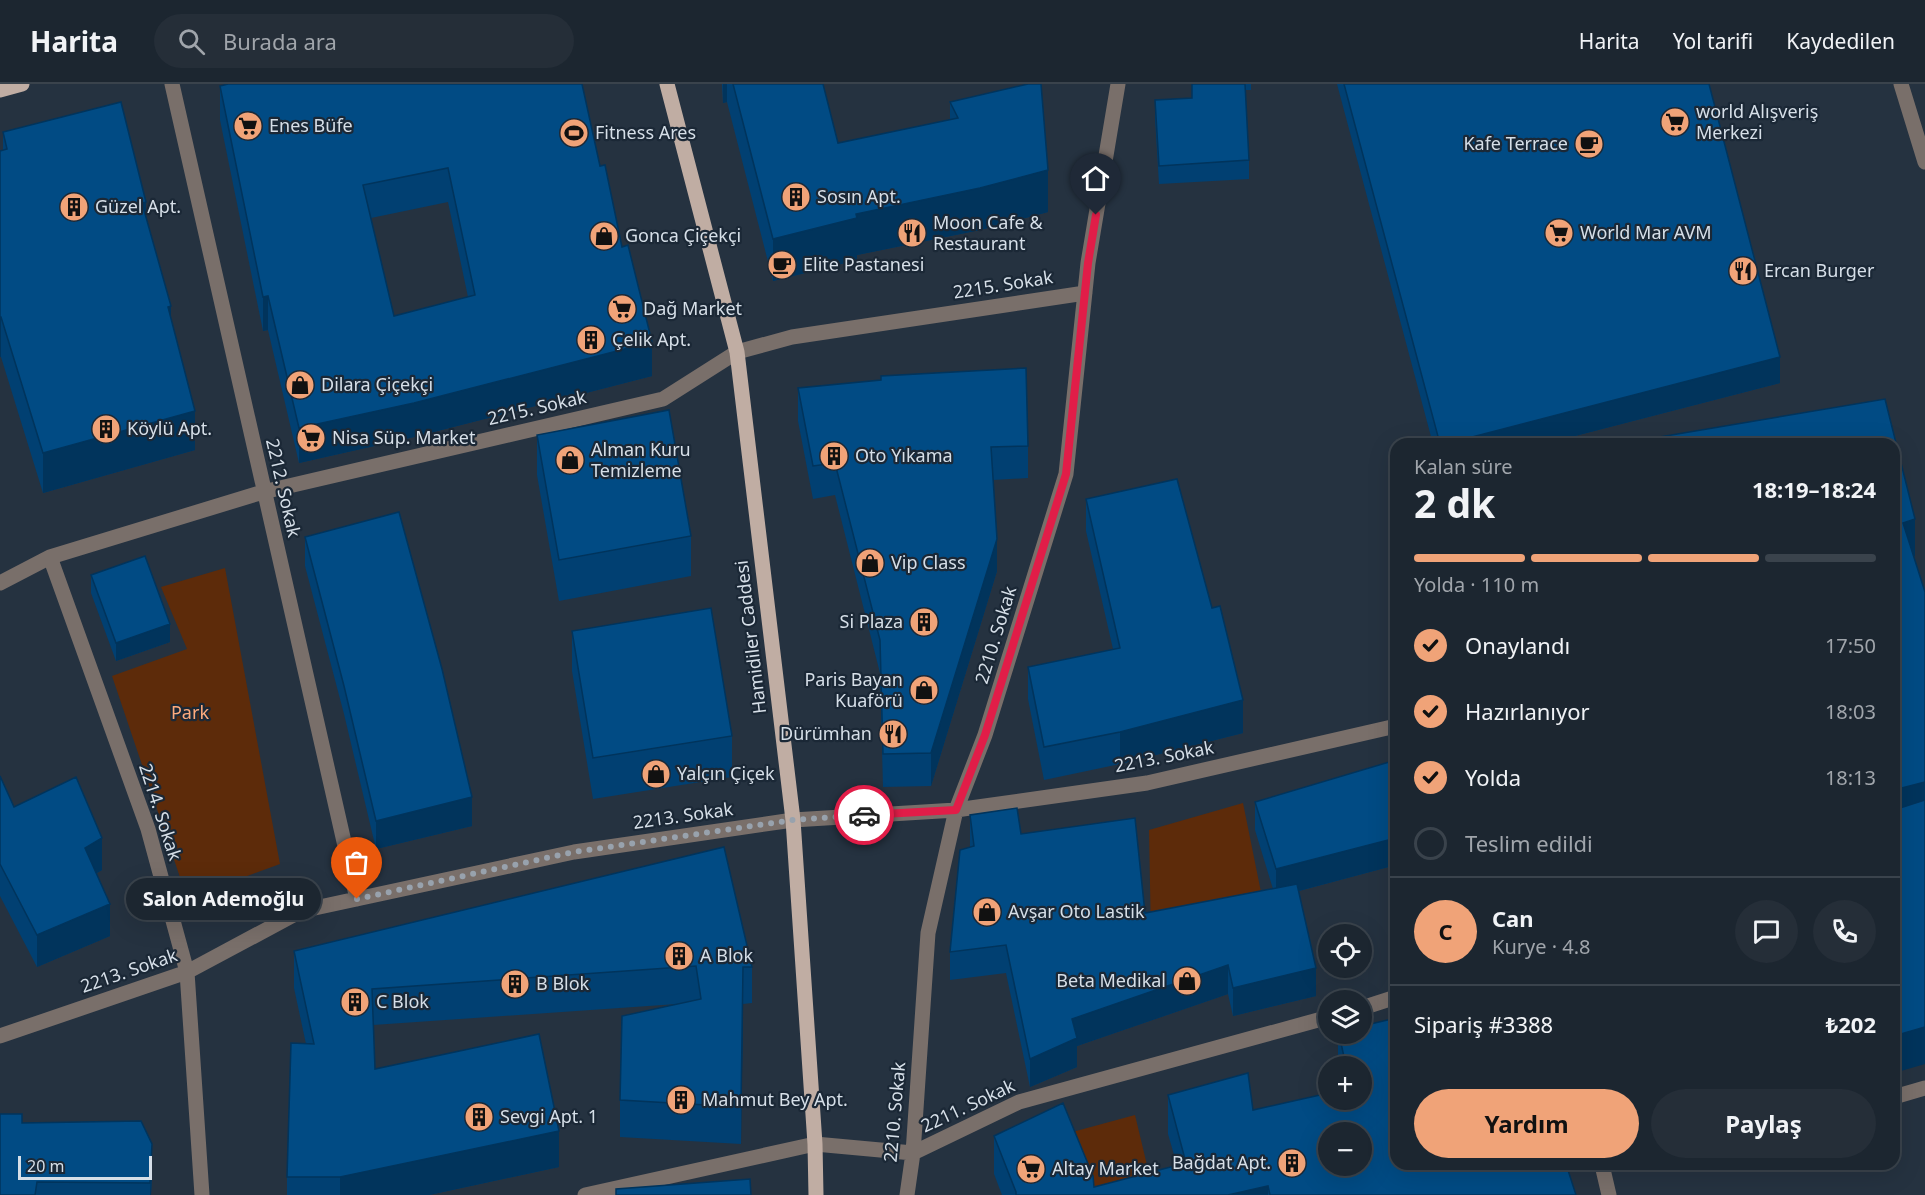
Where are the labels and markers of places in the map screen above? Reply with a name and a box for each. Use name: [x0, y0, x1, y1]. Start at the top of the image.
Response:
place label: world Alışveriş Merkezi: [1696, 99, 1818, 144]
supermarket icon: world Alışveriş Merkezi: [1659, 106, 1691, 138]
supermarket icon: Enes Büfe: [232, 110, 264, 142]
place label: Enes Büfe: [269, 113, 353, 137]
sports icon: Fitness Ares: [558, 117, 590, 149]
place label: Fitness Ares: [595, 120, 696, 144]
cafe icon: Kafe Terrace: [1573, 128, 1605, 160]
place label: Kafe Terrace: [1463, 131, 1568, 155]
pin: [1070, 153, 1121, 215]
building icon: Sosın Apt.: [780, 181, 812, 213]
place label: Sosın Apt.: [817, 184, 901, 208]
building icon: Güzel Apt.: [58, 191, 90, 223]
place label: Güzel Apt.: [95, 194, 181, 218]
place label: Moon Cafe & Restaurant: [933, 210, 1043, 255]
restaurant icon: Moon Cafe & Restaurant: [896, 217, 928, 249]
supermarket icon: World Mar AVM: [1543, 217, 1575, 249]
shop icon: Gonca Çiçekçi: [588, 220, 620, 252]
place label: World Mar AVM: [1580, 220, 1712, 244]
place label: Gonca Çiçekçi: [625, 223, 741, 247]
cafe icon: Elite Pastanesi: [766, 249, 798, 281]
place label: Elite Pastanesi: [803, 252, 924, 276]
restaurant icon: Ercan Burger: [1727, 255, 1759, 287]
place label: Ercan Burger: [1764, 258, 1875, 282]
supermarket icon: Dağ Market: [606, 293, 638, 325]
place label: Dağ Market: [643, 296, 743, 320]
building icon: Çelik Apt.: [575, 324, 607, 356]
place label: Çelik Apt.: [612, 327, 691, 351]
shop icon: Dilara Çiçekçi: [284, 369, 316, 401]
place label: Dilara Çiçekçi: [321, 372, 433, 396]
building icon: Köylü Apt.: [90, 413, 122, 445]
place label: Köylü Apt.: [127, 416, 212, 440]
supermarket icon: Nisa Süp. Market: [295, 422, 327, 454]
place label: Nisa Süp. Market: [332, 425, 476, 449]
place label: Alman Kuru Temizleme: [591, 437, 691, 482]
building icon: Oto Yıkama: [818, 440, 850, 472]
place label: Oto Yıkama: [855, 443, 953, 467]
shop icon: Alman Kuru Temizleme: [554, 444, 586, 476]
shop icon: Vip Class: [854, 547, 886, 579]
place label: Vip Class: [891, 550, 966, 574]
building icon: Si Plaza: [908, 606, 940, 638]
place label: Si Plaza: [840, 609, 903, 633]
place label: Paris Bayan Kuaförü: [804, 667, 903, 712]
shop icon: Paris Bayan Kuaförü: [908, 674, 940, 706]
restaurant icon: Dürümhan: [877, 718, 909, 750]
place label: Dürümhan: [780, 721, 872, 745]
shop icon: Yalçın Çiçek: [640, 758, 672, 790]
place label: Yalçın Çiçek: [677, 761, 775, 785]
pin: [331, 837, 382, 899]
callout: Salon Ademoğlu: [126, 878, 321, 920]
shop icon: Avşar Oto Lastik: [971, 896, 1003, 928]
place label: Avşar Oto Lastik: [1008, 899, 1145, 923]
building icon: A Blok: [663, 940, 695, 972]
place label: A Blok: [700, 943, 753, 967]
shop icon: Beta Medikal: [1171, 965, 1203, 997]
building icon: B Blok: [499, 968, 531, 1000]
place label: Beta Medikal: [1056, 968, 1166, 992]
place label: B Blok: [536, 971, 590, 995]
building icon: C Blok: [339, 986, 371, 1018]
place label: C Blok: [376, 989, 429, 1013]
building icon: Mahmut Bey Apt.: [665, 1084, 697, 1116]
place label: Mahmut Bey Apt.: [702, 1087, 848, 1111]
building icon: Sevgi Apt. 1: [463, 1101, 495, 1133]
place label: Sevgi Apt. 1: [500, 1104, 598, 1128]
building icon: Bağdat Apt.: [1276, 1147, 1308, 1179]
place label: Bağdat Apt.: [1172, 1150, 1271, 1174]
supermarket icon: Altay Market: [1015, 1153, 1047, 1185]
place label: Altay Market: [1052, 1156, 1159, 1180]

